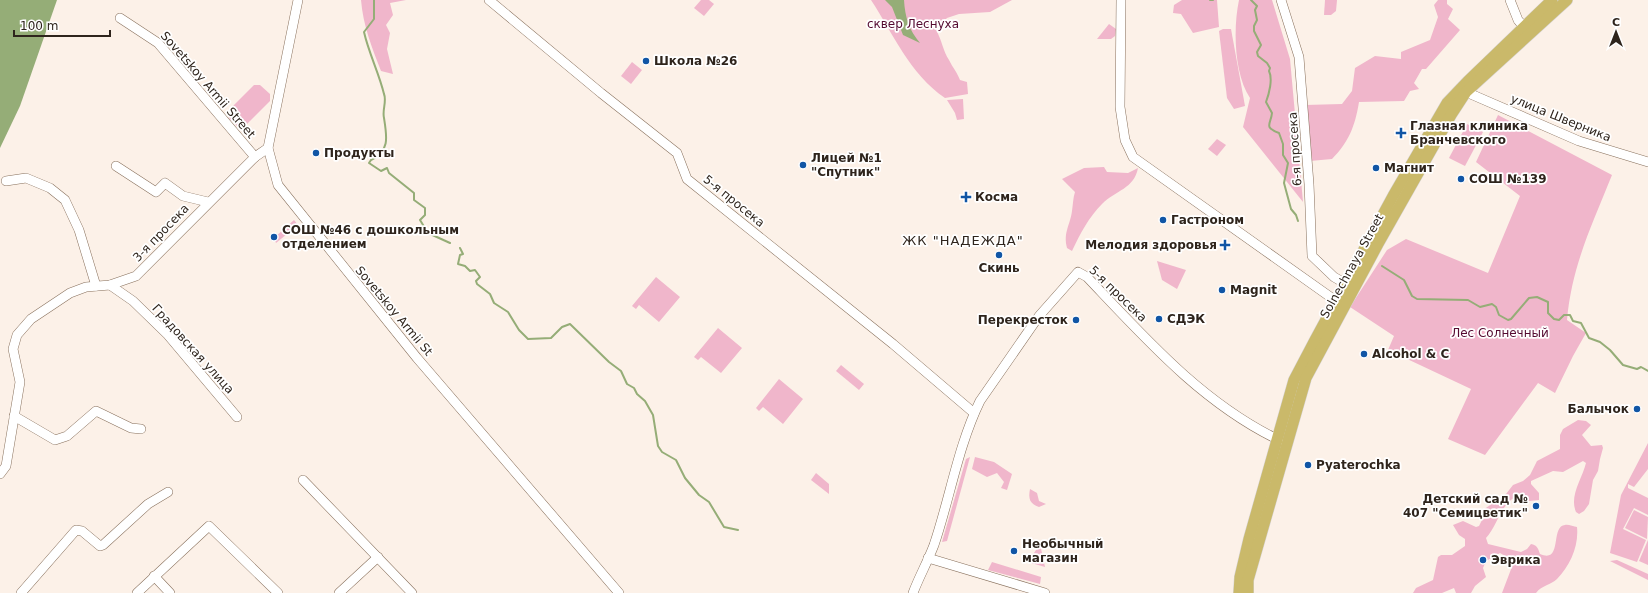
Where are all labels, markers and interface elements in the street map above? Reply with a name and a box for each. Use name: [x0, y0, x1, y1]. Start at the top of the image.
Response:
scale bar: [14, 12, 110, 38]
north arrow: [1596, 12, 1636, 52]
text: С: [1612, 16, 1620, 29]
park label: сквер Леснуха: [867, 17, 959, 31]
text: 100 m: [20, 19, 58, 33]
street label: Sovetskoy Armii Street: [158, 29, 258, 141]
place label: Школа №26: [654, 54, 737, 68]
marker: Школа №26: [641, 56, 651, 66]
street label: улица Шверника: [1509, 91, 1613, 145]
street label: 6-я просека: [1285, 111, 1305, 187]
place label: Глазная клиника Бранчевского: [1410, 119, 1528, 147]
marker: Глазная клиника Бранчевского: [1395, 127, 1407, 139]
place label: Продукты: [324, 146, 394, 160]
marker: Продукты: [311, 148, 321, 158]
place label: Лицей №1 "Спутник": [811, 151, 882, 179]
marker: Лицей №1 "Спутник": [798, 160, 808, 170]
place label: Магнит: [1384, 161, 1434, 175]
marker: Магнит: [1371, 163, 1381, 173]
street label: 5-я просека: [701, 172, 767, 230]
place label: СОШ №139: [1469, 172, 1547, 186]
marker: СОШ №139: [1456, 174, 1466, 184]
place label: Косма: [975, 190, 1018, 204]
marker: Косма: [960, 191, 972, 203]
street label: 3-я просека: [130, 201, 192, 265]
street label: Solnechnaya Street: [1317, 211, 1387, 321]
place label: Гастроном: [1171, 213, 1244, 227]
marker: Гастроном: [1158, 215, 1168, 225]
place label: СОШ №46 с дошкольным отделением: [282, 223, 459, 251]
marker: СОШ №46 с дошкольным отделением: [269, 232, 279, 242]
district label: ЖК "НАДЕЖДА": [902, 233, 1024, 248]
place label: Мелодия здоровья: [1085, 238, 1217, 252]
marker: Мелодия здоровья: [1220, 240, 1230, 250]
marker: Скинь: [994, 250, 1004, 260]
place label: Скинь: [978, 261, 1020, 275]
street label: Sovetskoy Armii St: [352, 263, 436, 359]
street label: 5-я просека: [1086, 263, 1150, 325]
place label: Magnit: [1230, 283, 1277, 297]
marker: Magnit: [1217, 285, 1227, 295]
street label: Градовская улица: [149, 301, 237, 397]
place label: СДЭК: [1167, 312, 1205, 326]
place label: Перекресток: [978, 313, 1068, 327]
marker: СДЭК: [1154, 314, 1164, 324]
marker: Перекресток: [1071, 315, 1081, 325]
park label: Лес Солнечный: [1451, 326, 1549, 340]
place label: Alcohol & C: [1372, 347, 1449, 361]
marker: Alcohol & C: [1359, 349, 1369, 359]
place label: Балычок: [1567, 402, 1629, 416]
marker: Балычок: [1632, 404, 1642, 414]
place label: Pyaterochka: [1316, 458, 1401, 472]
marker: Pyaterochka: [1303, 460, 1313, 470]
place label: Детский сад № 407 "Семицветик": [1403, 492, 1528, 520]
marker: Детский сад № 407 "Семицветик": [1531, 501, 1541, 511]
place label: Необычный магазин: [1022, 537, 1103, 565]
marker: Необычный магазин: [1009, 546, 1019, 556]
place label: Эврика: [1491, 553, 1541, 567]
marker: Эврика: [1478, 555, 1488, 565]

